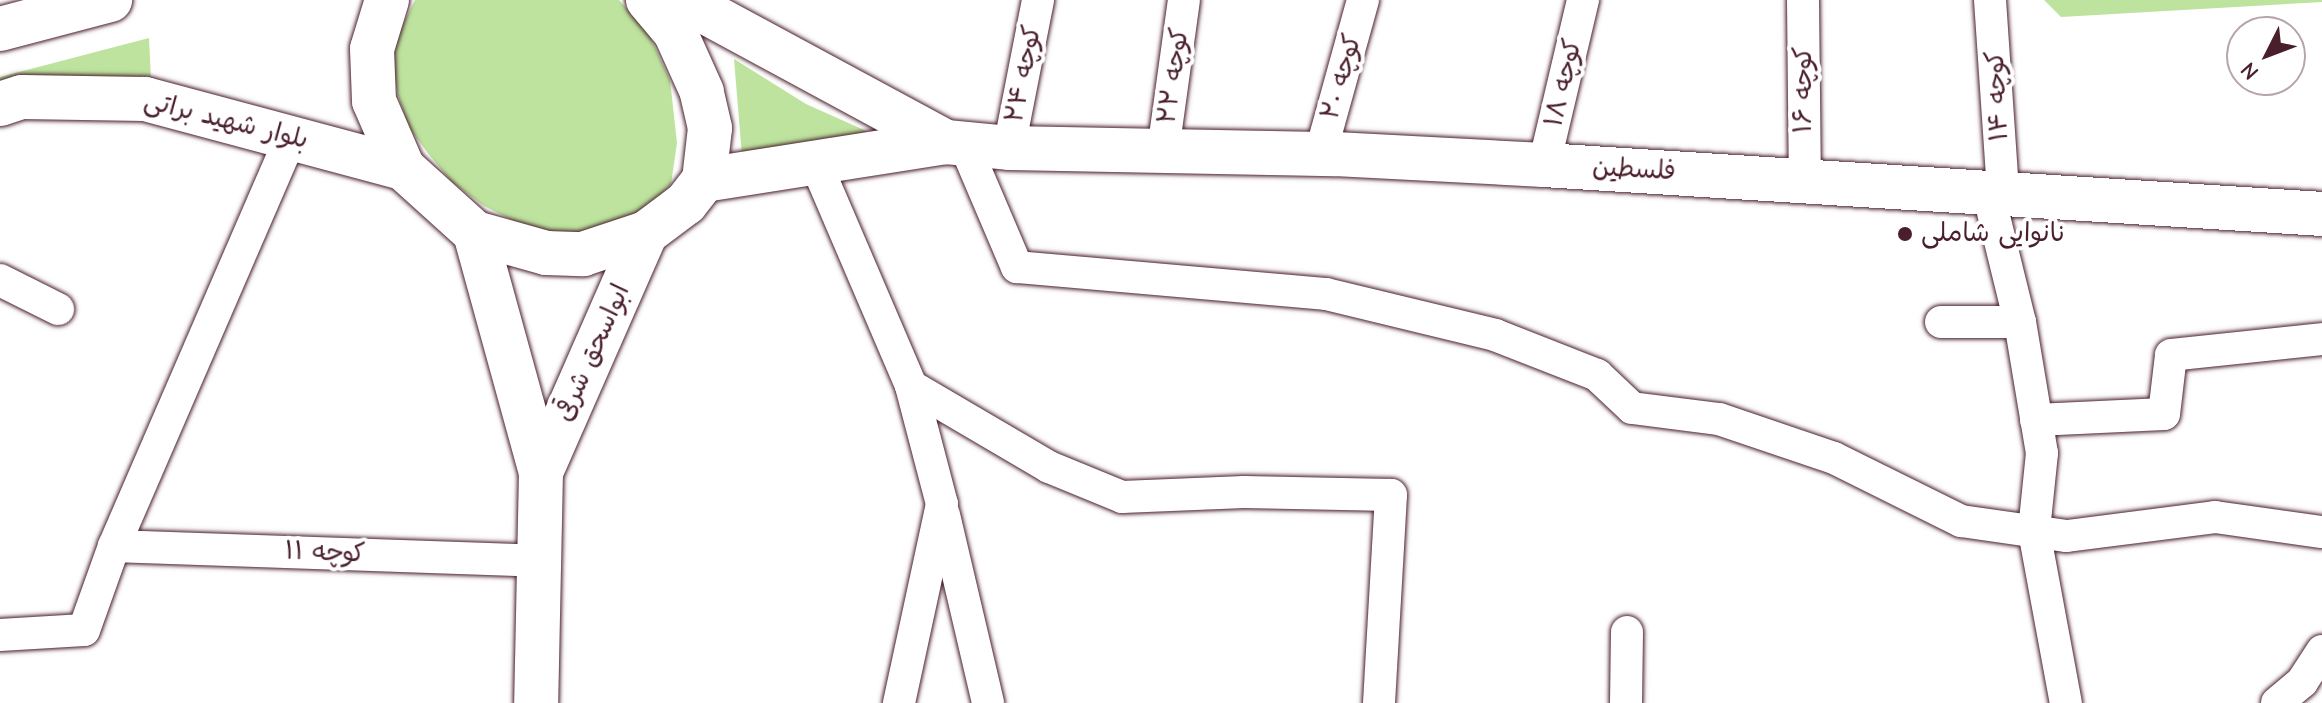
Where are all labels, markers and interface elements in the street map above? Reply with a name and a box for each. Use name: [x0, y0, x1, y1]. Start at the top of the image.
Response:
north arrow: [2226, 16, 2306, 96]
street label: کوچه ۲۴: [999, 23, 1049, 125]
street label: کوچه ۲۲: [1152, 26, 1196, 126]
street label: کوچه ۲۰: [1315, 31, 1369, 123]
street label: کوچه ۱۸: [1539, 36, 1589, 130]
street label: کوچه ۱۶: [1788, 47, 1820, 133]
street label: کوچه ۱۴: [1980, 50, 2016, 142]
text: N: [2235, 57, 2264, 85]
street label: بلوار شهید براتی: [141, 86, 311, 156]
street label: فلسطین: [1591, 152, 1677, 188]
place label: نانوایی شاملی: [1921, 218, 2066, 250]
marker: نانوایی شاملی: [1896, 225, 1914, 243]
street label: ابواسحق شرقی: [549, 279, 637, 427]
street label: کوچه ۱۱: [284, 536, 366, 570]

